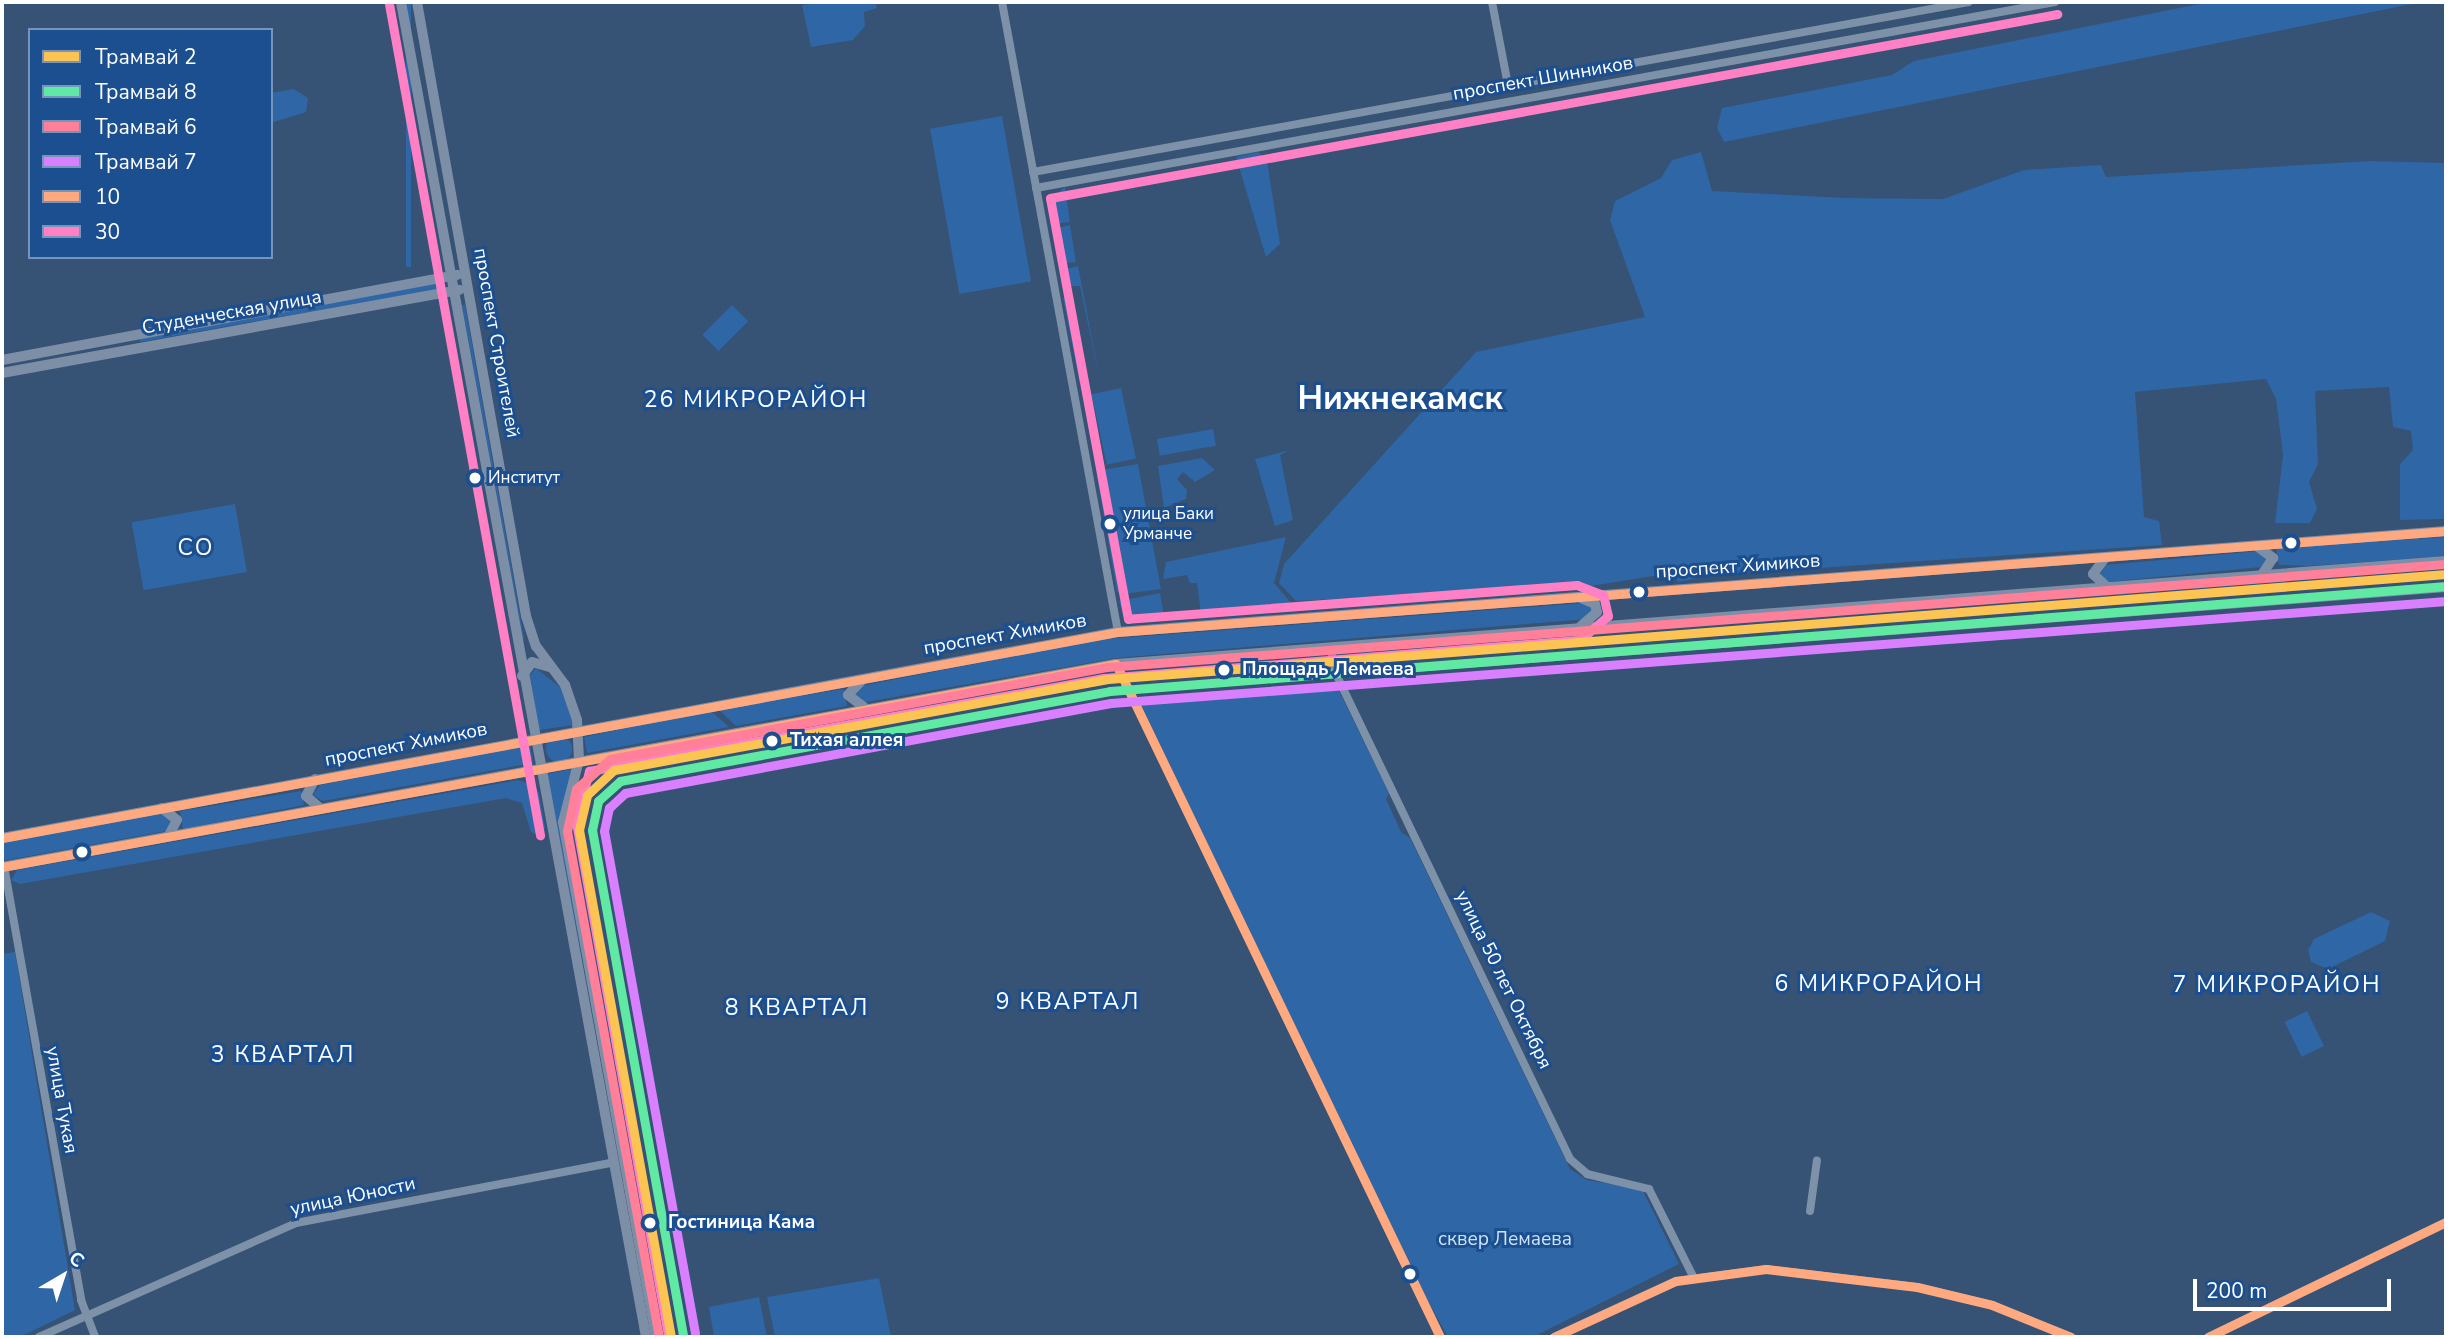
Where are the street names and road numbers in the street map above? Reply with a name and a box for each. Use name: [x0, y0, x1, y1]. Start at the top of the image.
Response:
street label: проспект Шинников: [1451, 52, 1635, 106]
street label: проспект Строителей: [468, 246, 524, 440]
street label: Студенческая улица: [141, 286, 323, 340]
street label: проспект Химиков: [1655, 550, 1821, 584]
street label: проспект Химиков: [922, 609, 1088, 661]
street label: проспект Химиков: [323, 718, 489, 772]
street label: улица 50 лет Октября: [1450, 887, 1556, 1073]
street label: улица Тукая: [40, 1045, 82, 1155]
street label: улица Юности: [288, 1173, 418, 1221]

